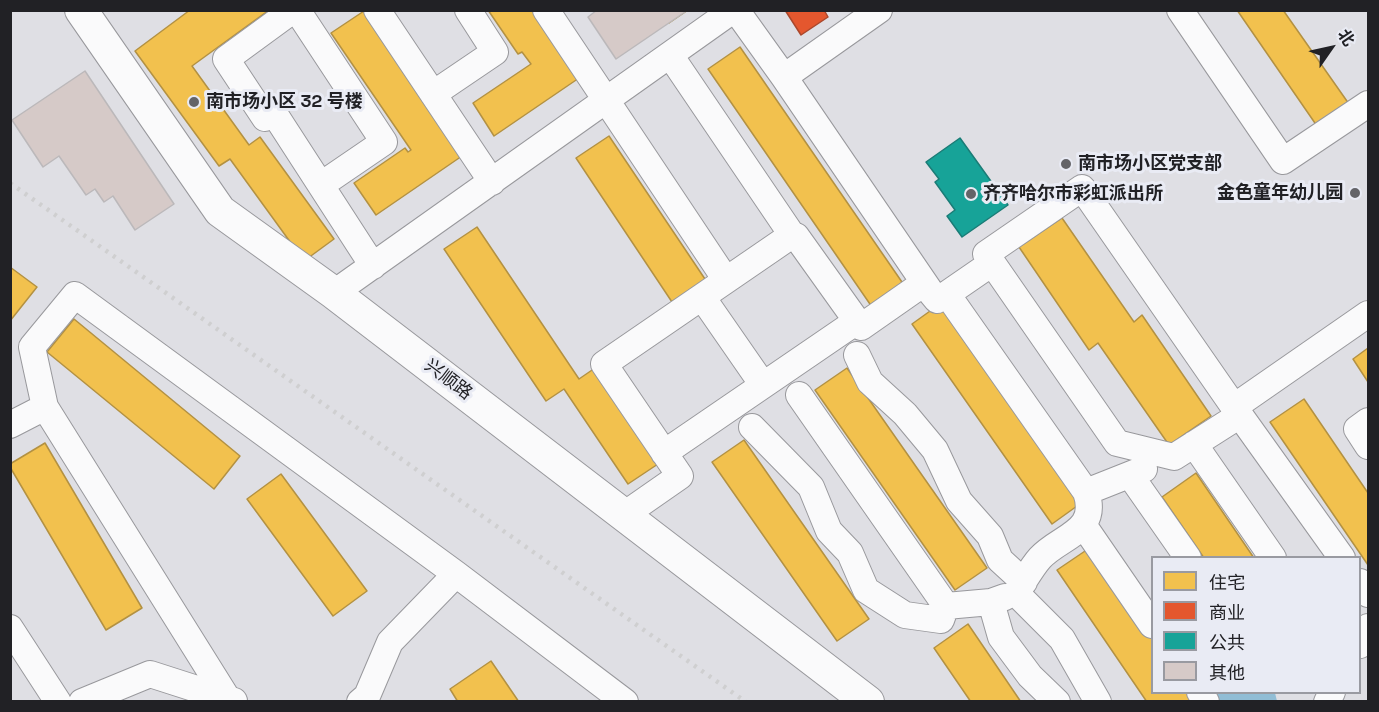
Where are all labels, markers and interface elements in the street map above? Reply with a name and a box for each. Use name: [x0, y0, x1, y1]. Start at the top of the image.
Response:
north arrow: [1301, 18, 1361, 78]
text: 北: [1333, 25, 1360, 50]
place label: 南市场小区 32 号楼: [206, 91, 363, 113]
marker: 南市场小区 32 号楼: [187, 95, 201, 109]
place label: 南市场小区党支部: [1078, 153, 1222, 175]
marker: 南市场小区党支部: [1059, 157, 1073, 171]
place label: 金色童年幼儿园: [1217, 182, 1343, 204]
place label: 齐齐哈尔市彩虹派出所: [983, 183, 1163, 205]
marker: 金色童年幼儿园: [1348, 186, 1362, 200]
marker: 齐齐哈尔市彩虹派出所: [964, 187, 978, 201]
street label: 兴顺路: [420, 355, 476, 405]
legend: [1151, 556, 1361, 694]
text: 住宅: [1209, 571, 1245, 594]
text: 商业: [1209, 601, 1245, 624]
text: 公共: [1209, 631, 1245, 654]
text: 其他: [1209, 661, 1245, 684]

